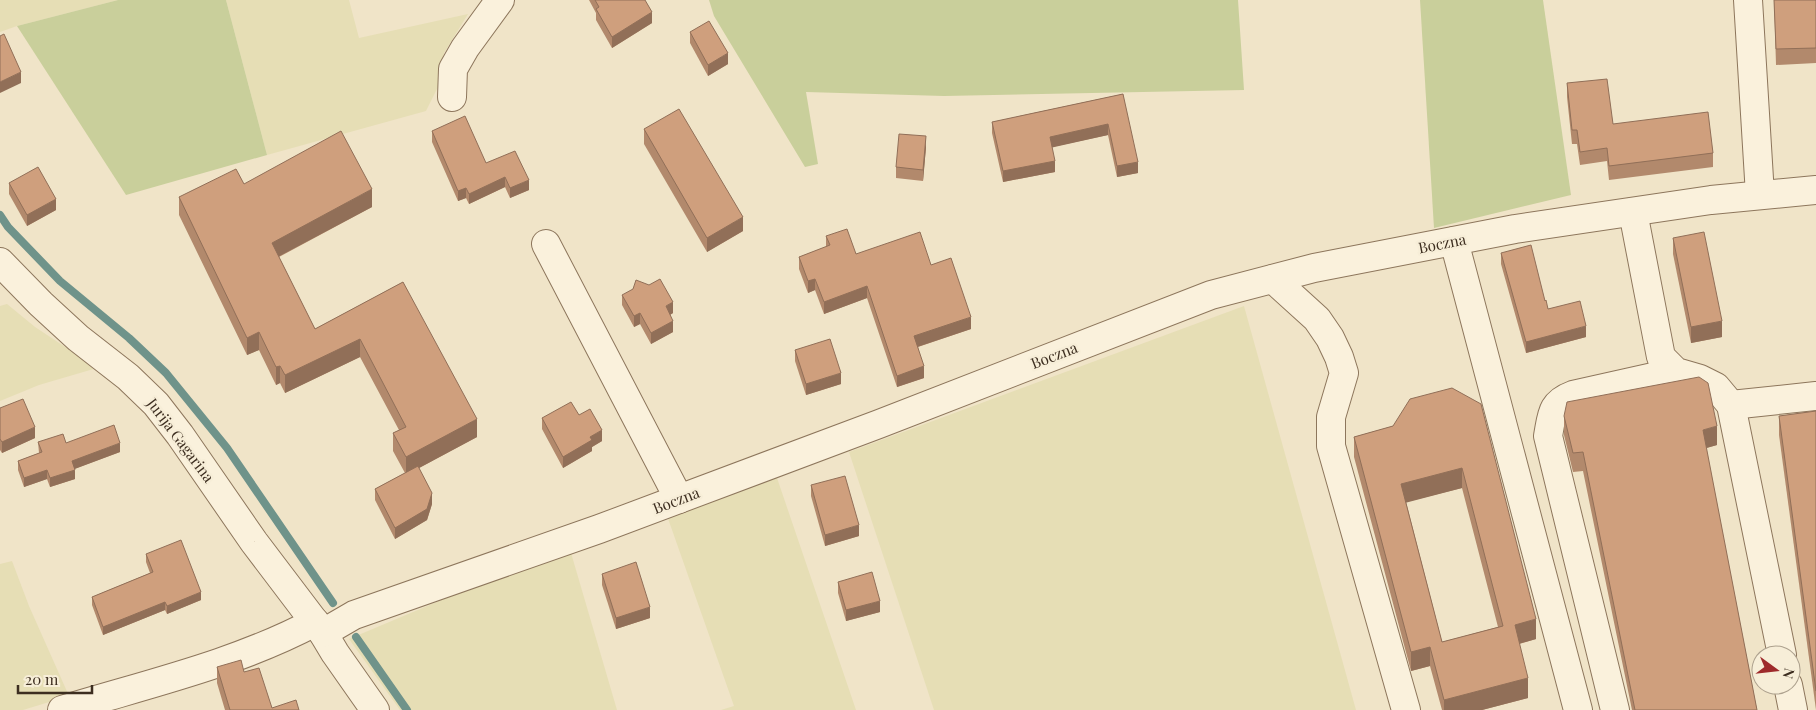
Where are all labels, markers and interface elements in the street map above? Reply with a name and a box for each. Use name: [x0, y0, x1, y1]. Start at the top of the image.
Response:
street label: Boczna: [1416, 228, 1468, 257]
street label: Boczna: [1028, 337, 1081, 373]
street label: Jurija Gagarina: [142, 393, 219, 486]
street label: Boczna: [650, 482, 703, 518]
north arrow: [1751, 645, 1801, 695]
scale bar: [18, 662, 91, 694]
text: N: [1779, 666, 1800, 681]
text: 20 m: [25, 669, 59, 689]

